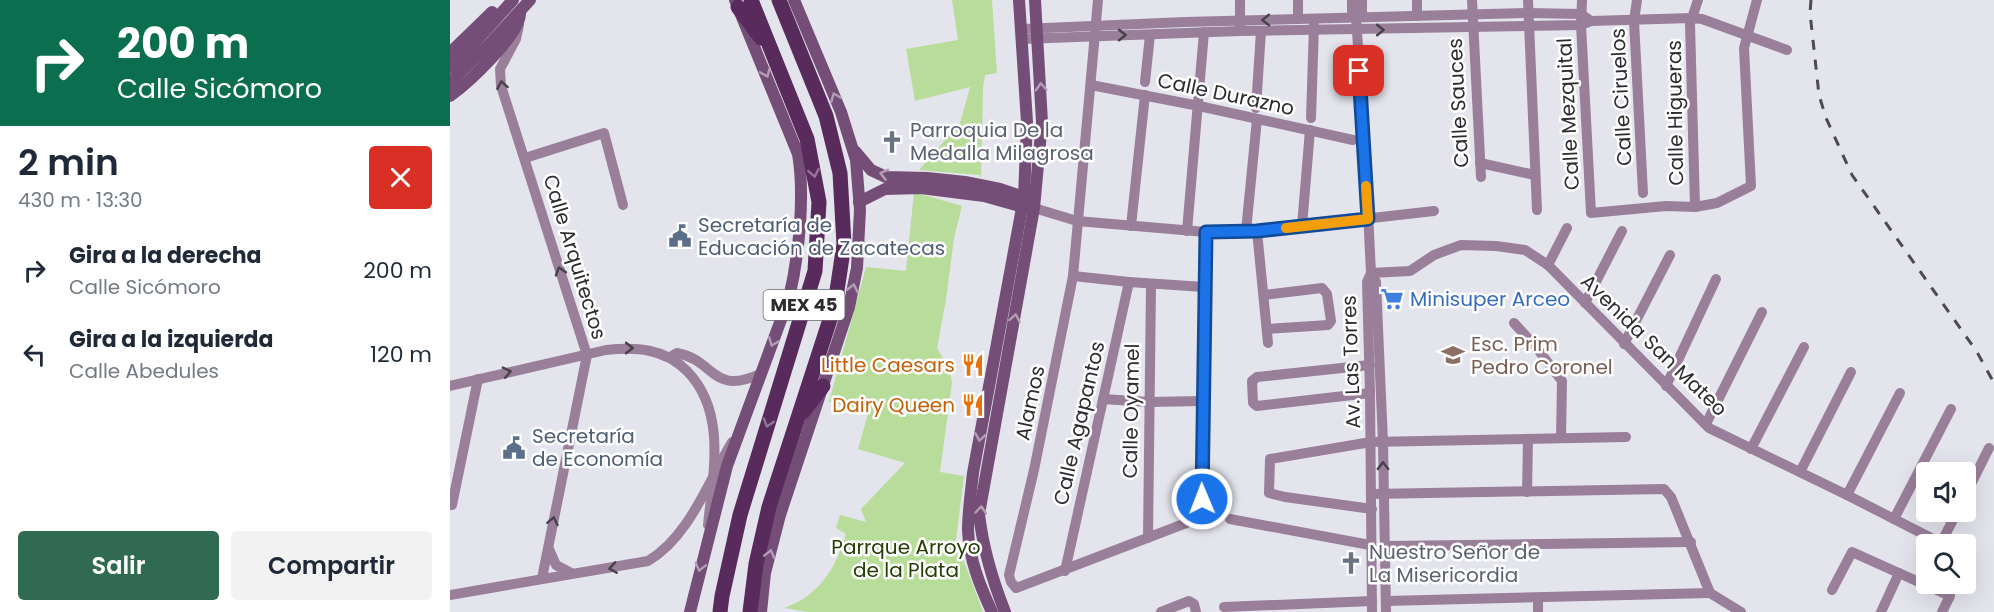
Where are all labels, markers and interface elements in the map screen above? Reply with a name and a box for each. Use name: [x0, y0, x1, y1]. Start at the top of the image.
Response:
one-way arrow: [1262, 13, 1271, 26]
text: 200 m: [117, 14, 249, 73]
icon: right: [18, 24, 96, 102]
one-way arrow: [1376, 24, 1385, 36]
street label: Calle Ciruelos: [1603, 27, 1639, 167]
one-way arrow: [1118, 29, 1127, 41]
street label: Calle Mezquital: [1550, 37, 1586, 191]
street label: Calle Sauces: [1441, 38, 1475, 168]
street label: Calle Higueras: [1660, 40, 1690, 186]
pin: [1333, 45, 1384, 96]
icon: arrive: [1342, 54, 1375, 87]
street label: Calle Durazno: [1155, 66, 1297, 122]
one-way arrow: [759, 67, 771, 78]
text: Calle Sicómoro: [117, 70, 322, 107]
one-way arrow: [496, 80, 509, 90]
one-way arrow: [1034, 83, 1047, 92]
one-way arrow: [830, 93, 842, 104]
place label: Parroquia De la Medalla Milagrosa: [910, 116, 1094, 167]
church icon: Parroquia De la Medalla Milagrosa: [879, 129, 905, 155]
text: 2 min: [18, 137, 119, 188]
button: close: [369, 146, 432, 209]
one-way arrow: [807, 168, 820, 178]
one-way arrow: [879, 169, 890, 181]
street label: Calle Arquitectos: [537, 171, 613, 343]
text: 430 m · 13:30: [18, 186, 143, 214]
place label: Secretaría de Educación de Zacatecas: [698, 211, 945, 262]
public building icon: Secretaría de Educación de Zacatecas: [667, 223, 693, 249]
text: Gira a la derecha: [69, 240, 262, 271]
icon: right: [18, 254, 51, 287]
text: 200 m: [363, 255, 432, 286]
one-way arrow: [555, 266, 567, 277]
street label: Avenida San Mateo: [1575, 268, 1733, 422]
text: Calle Sicómoro: [69, 273, 221, 301]
one-way arrow: [846, 283, 859, 293]
place label: Minisuper Arceo: [1410, 285, 1570, 313]
supermarket icon: Minisuper Arceo: [1379, 286, 1405, 312]
road number: MEX 45: [764, 290, 844, 320]
street label: Av. Las Torres: [1335, 295, 1367, 429]
one-way arrow: [1008, 313, 1021, 323]
text: Gira a la izquierda: [69, 324, 273, 355]
place label: Esc. Prim Pedro Coronel: [1471, 330, 1613, 381]
one-way arrow: [768, 336, 780, 347]
icon: left: [18, 338, 51, 371]
street label: Calle Agapantos: [1047, 338, 1111, 508]
text: 120 m: [370, 339, 432, 370]
one-way arrow: [624, 342, 633, 355]
school or university icon: Esc. Prim Pedro Coronel: [1440, 342, 1466, 368]
street label: Calle Oyamel: [1116, 343, 1146, 479]
place label: Little Caesars: [821, 351, 955, 379]
restaurant icon: Little Caesars: [960, 352, 986, 378]
text: Calle Abedules: [69, 357, 219, 385]
street label: Alamos: [1008, 363, 1052, 443]
one-way arrow: [502, 367, 512, 380]
place label: Dairy Queen: [832, 391, 955, 419]
restaurant icon: Dairy Queen: [960, 392, 986, 418]
one-way arrow: [763, 417, 775, 428]
place label: Secretaría de Economía: [532, 422, 663, 473]
one-way arrow: [974, 431, 987, 441]
public building icon: Secretaría de Economía: [501, 435, 527, 461]
one-way arrow: [1377, 462, 1389, 471]
map controls: [1916, 462, 1976, 594]
button: sound: [1916, 462, 1976, 522]
position arrow: [1170, 467, 1234, 531]
one-way arrow: [974, 505, 987, 514]
one-way arrow: [546, 516, 559, 526]
button: Salir: [18, 531, 219, 600]
button: Compartir: [231, 531, 432, 600]
park label: Parrque Arroyo de la Plata: [831, 533, 981, 584]
button: search: [1916, 534, 1976, 594]
place label: Nuestro Señor de La Misericordia: [1369, 538, 1540, 589]
one-way arrow: [763, 549, 776, 559]
church icon: Nuestro Señor de La Misericordia: [1338, 550, 1364, 576]
one-way arrow: [608, 561, 617, 573]
one-way arrow: [695, 562, 707, 572]

